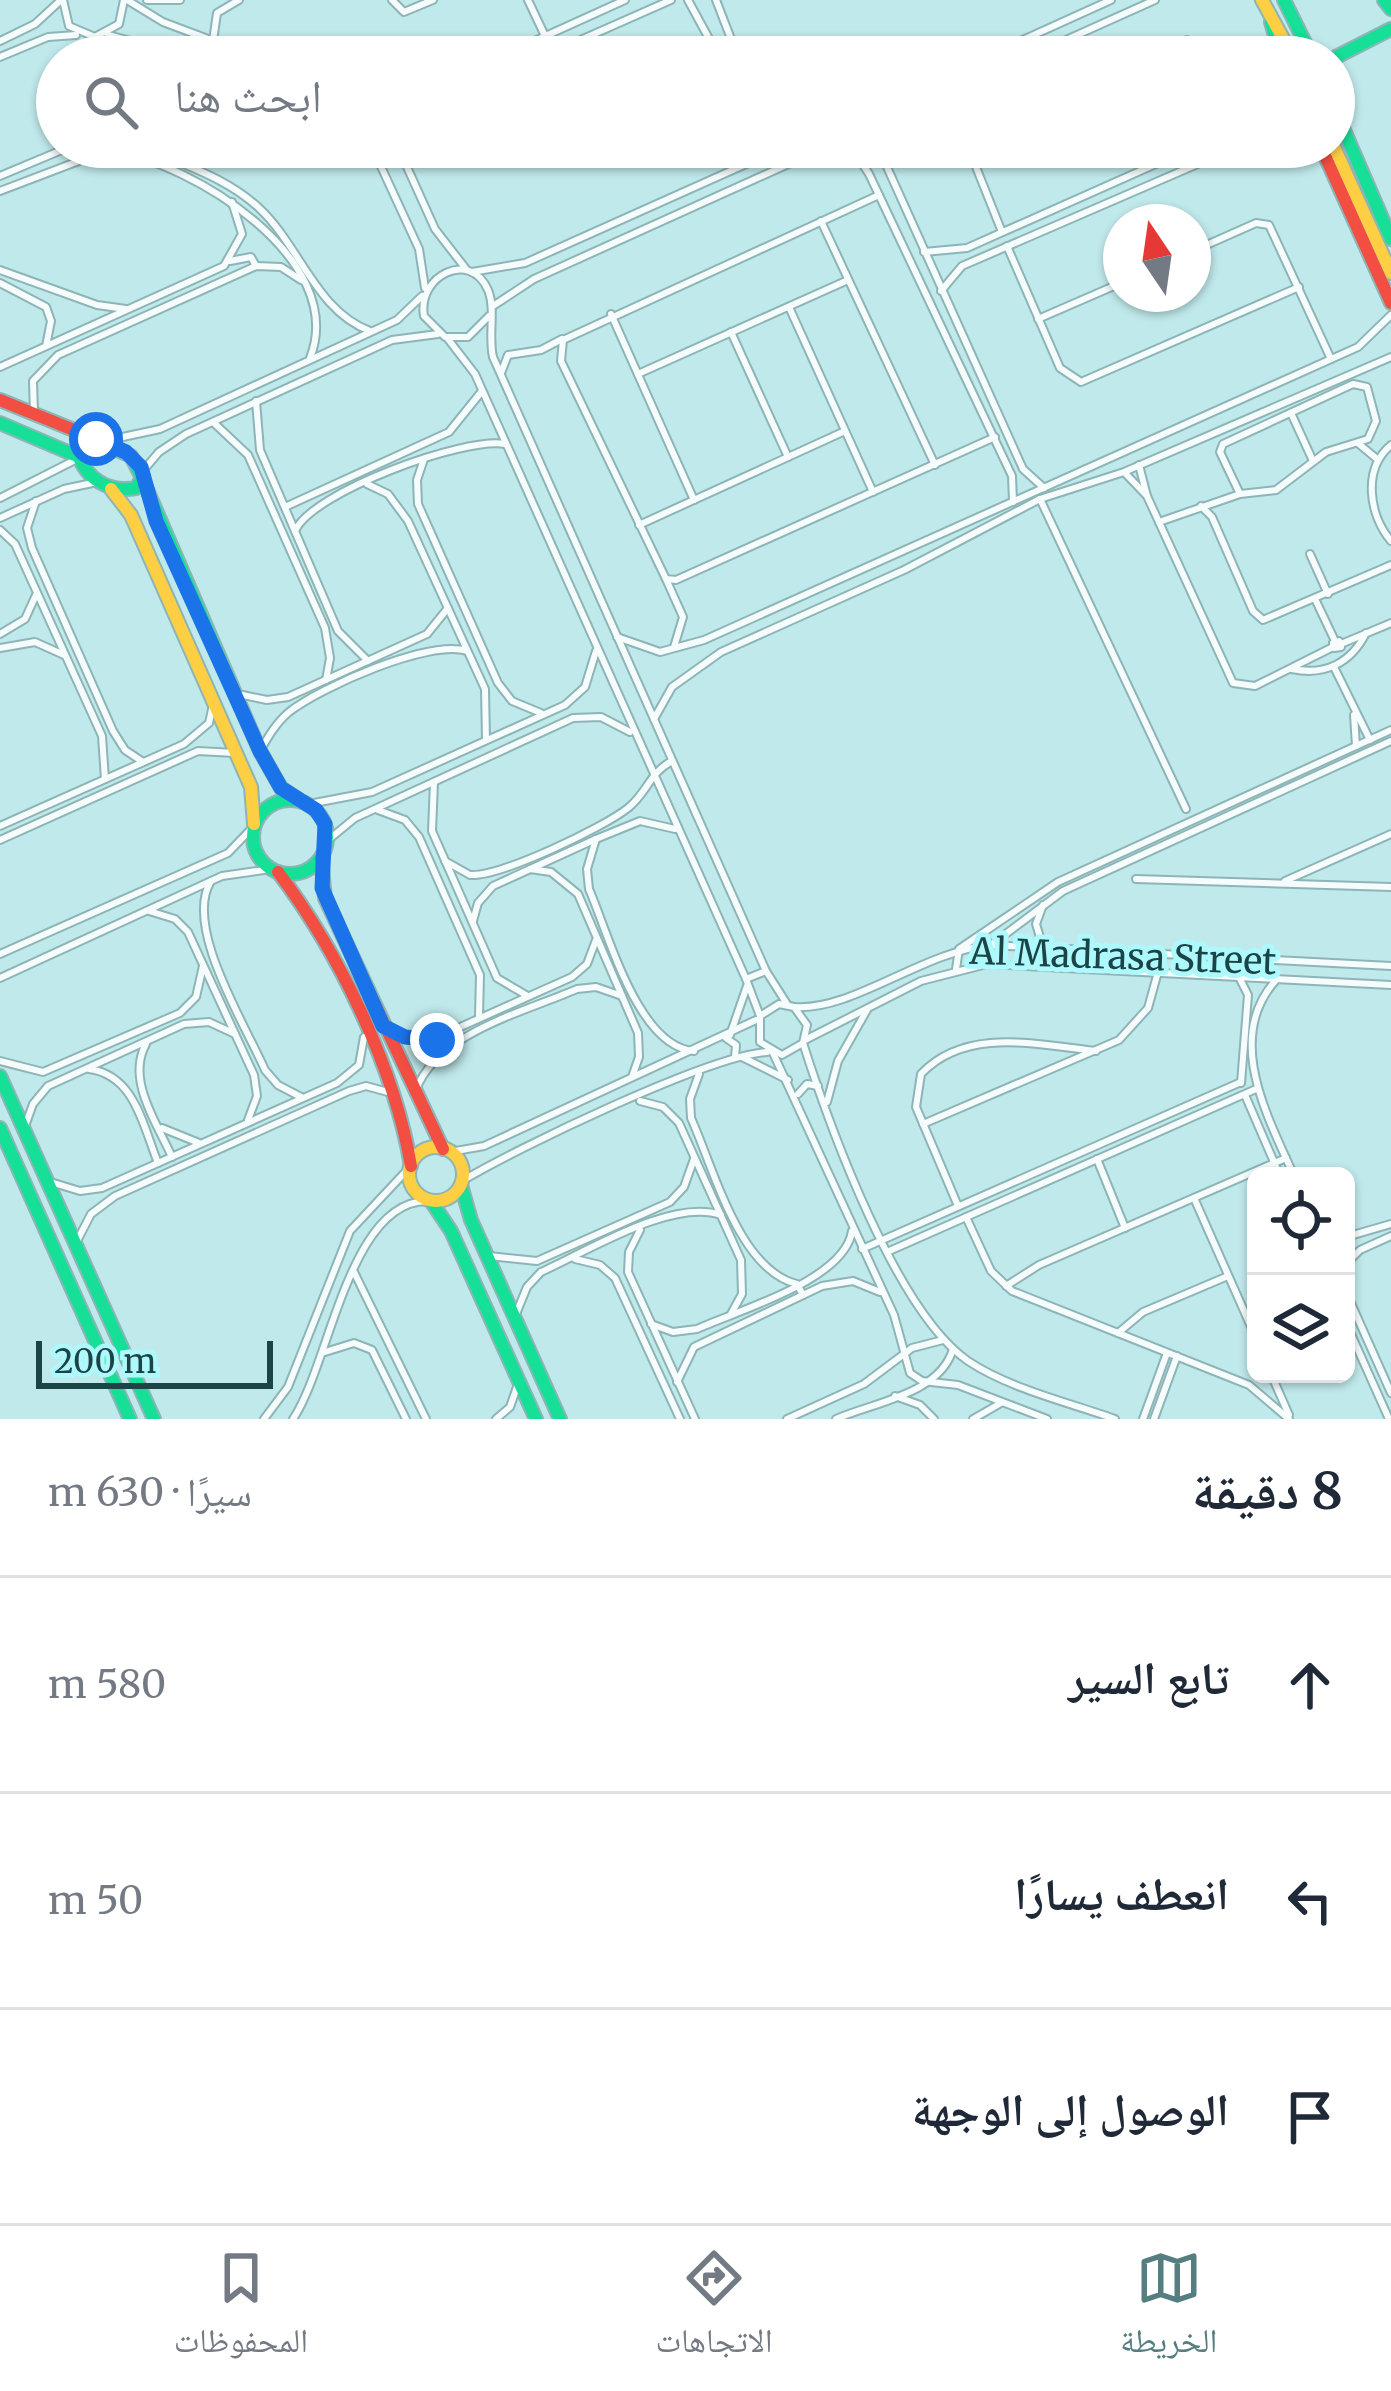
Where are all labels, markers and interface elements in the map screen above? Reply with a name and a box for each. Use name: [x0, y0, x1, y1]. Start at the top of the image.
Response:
search box: [36, 36, 1355, 168]
text: ابحث هنا: [174, 68, 322, 124]
icon: search: [78, 69, 144, 135]
north arrow: [1103, 204, 1211, 312]
route start: [69, 412, 123, 466]
street label: Al Madrasa Street: [968, 929, 1277, 984]
route end: [410, 1013, 464, 1067]
map controls: [1247, 1167, 1355, 1383]
button: locate: [1247, 1167, 1355, 1275]
button: layers: [1247, 1275, 1355, 1383]
scale bar: [36, 1335, 273, 1388]
text: 200 m: [54, 1341, 156, 1382]
text: 8 دقيقة: [1192, 1459, 1343, 1523]
text: سيرًا · 630 m: [48, 1468, 252, 1517]
text: تابع السير: [1068, 1650, 1229, 1706]
icon: ahead: [1277, 1652, 1343, 1718]
text: 580 m: [48, 1660, 166, 1709]
text: انعطف يسارًا: [1014, 1866, 1229, 1922]
icon: left: [1277, 1868, 1343, 1934]
text: 50 m: [48, 1876, 143, 1925]
text: الوصول إلى الوجهة: [912, 2082, 1229, 2138]
icon: arrive: [1277, 2084, 1343, 2150]
tab: المحفوظات: [174, 2245, 308, 2373]
tab: الاتجاهات: [655, 2245, 773, 2373]
tab: الخريطة: [1120, 2245, 1217, 2373]

